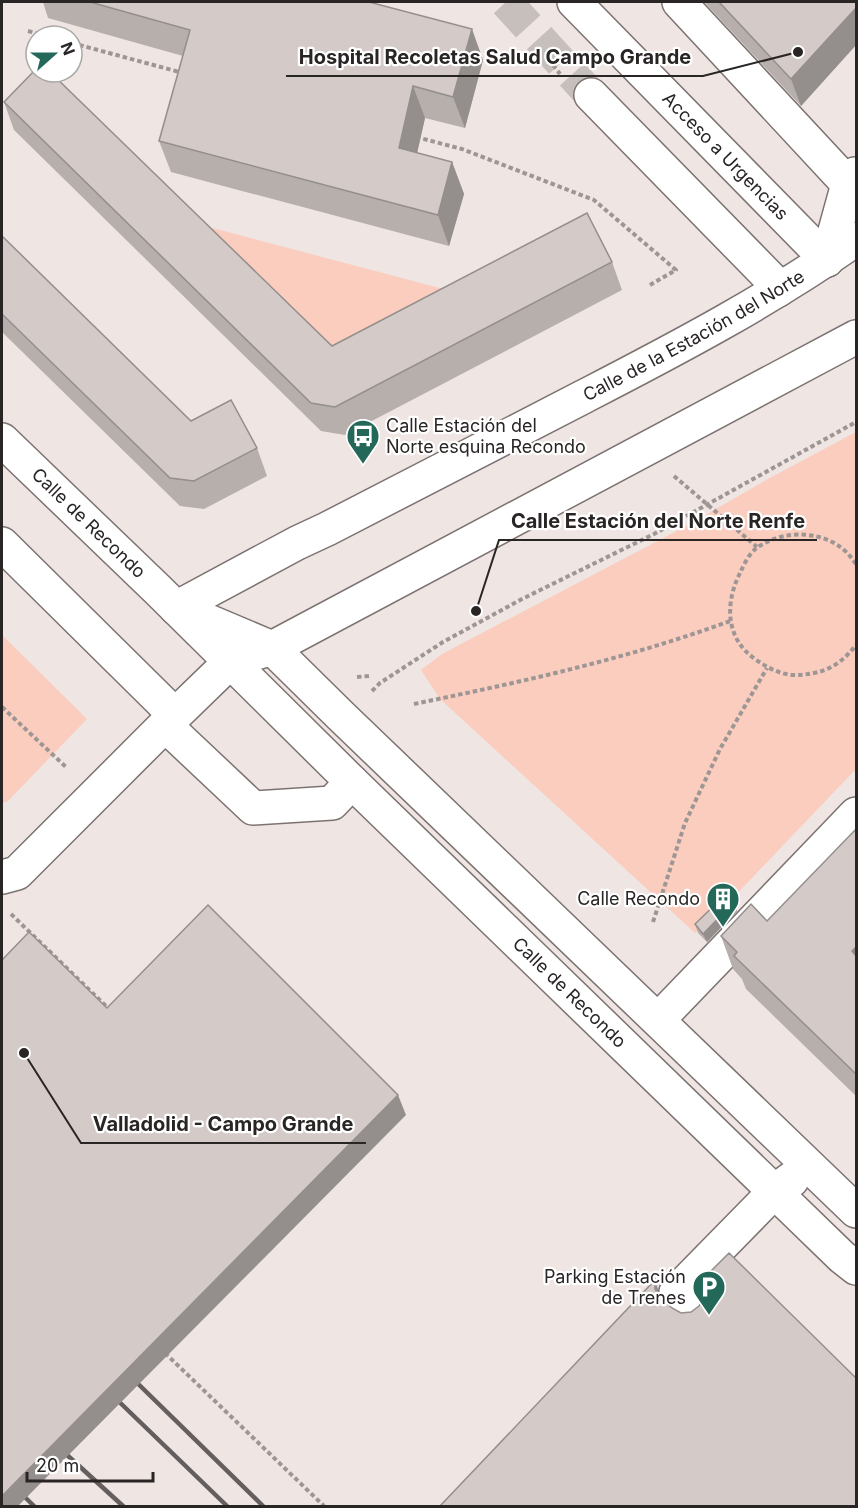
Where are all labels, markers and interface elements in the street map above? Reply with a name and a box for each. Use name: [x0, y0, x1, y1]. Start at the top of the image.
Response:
north arrow: [24, 24, 84, 84]
callout: Hospital Recoletas Salud Campo Grande: [286, 38, 703, 76]
text: N: [56, 39, 80, 58]
text: Hospital Recoletas Salud Campo Grande: [299, 45, 691, 69]
street label: Acceso a Urgencias: [658, 88, 793, 224]
street label: Calle de la Estación del Norte: [579, 265, 808, 405]
place label: Calle Estación del Norte esquina Recondo: [386, 415, 586, 457]
bus stop icon: Calle Estación del Norte esquina Recondo: [345, 418, 381, 465]
street label: Calle de Recondo: [28, 463, 150, 582]
callout: Calle Estación del Norte Renfe: [499, 502, 817, 540]
text: Calle Estación del Norte Renfe: [511, 509, 805, 533]
building icon: Calle Recondo: [705, 881, 741, 928]
place label: Calle Recondo: [577, 888, 700, 909]
street label: Calle de Recondo: [509, 933, 631, 1052]
callout: Valladolid - Campo Grande: [81, 1105, 366, 1143]
text: Valladolid - Campo Grande: [93, 1112, 353, 1136]
place label: Parking Estación de Trenes: [544, 1266, 686, 1308]
parking icon: Parking Estación de Trenes: [691, 1269, 727, 1316]
scale bar: [27, 1445, 153, 1483]
text: 20 m: [36, 1455, 79, 1476]

